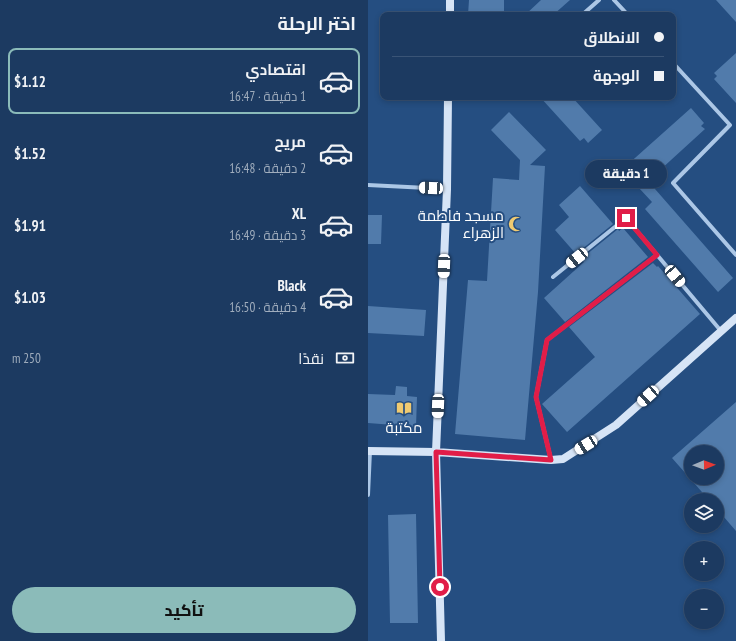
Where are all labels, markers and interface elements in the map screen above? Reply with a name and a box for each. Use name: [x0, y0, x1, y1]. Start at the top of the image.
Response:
text: اختر الرحلة: [278, 12, 356, 35]
text: الانطلاق: [584, 28, 640, 47]
text: اقتصادي: [246, 60, 306, 79]
icon: car: [318, 63, 354, 99]
text: الوجهة: [593, 66, 640, 85]
text: $1.12: [14, 72, 46, 91]
text: 1 دقيقة · 16:47: [229, 88, 306, 105]
text: مريح: [274, 132, 306, 151]
icon: car: [318, 135, 354, 171]
text: $1.52: [14, 144, 46, 163]
text: 2 دقيقة · 16:48: [229, 160, 306, 177]
callout: 1 دقيقة: [585, 160, 667, 188]
text: 1 دقيقة: [603, 165, 649, 182]
car: [419, 181, 443, 195]
text: XL: [292, 204, 306, 223]
place label: مسجد فاطمة الزهراء: [418, 206, 504, 242]
icon: car: [318, 207, 354, 243]
route end: [617, 209, 635, 227]
mosque icon: مسجد فاطمة الزهراء: [507, 215, 525, 233]
text: $1.91: [14, 216, 46, 235]
text: 3 دقيقة · 16:49: [229, 227, 306, 244]
car: [564, 246, 590, 270]
car: [438, 254, 450, 278]
car: [663, 263, 687, 289]
text: Black: [277, 276, 306, 295]
icon: car: [318, 279, 354, 315]
text: $1.03: [14, 288, 46, 307]
text: 4 دقيقة · 16:50: [229, 299, 306, 316]
icon: cash: [334, 347, 356, 369]
text: نقدًا: [298, 349, 324, 368]
text: 250 m: [12, 350, 41, 367]
car: [635, 384, 661, 408]
car: [432, 394, 444, 418]
library icon: مكتبة: [395, 399, 413, 417]
place label: مكتبة: [386, 418, 423, 437]
car: [573, 434, 599, 456]
north arrow: [684, 445, 724, 485]
map controls: [684, 445, 724, 629]
button: layers: [684, 493, 724, 533]
button: +: [684, 541, 724, 581]
route start: [431, 578, 449, 596]
button: تأكيد: [12, 587, 356, 633]
button: −: [684, 589, 724, 629]

